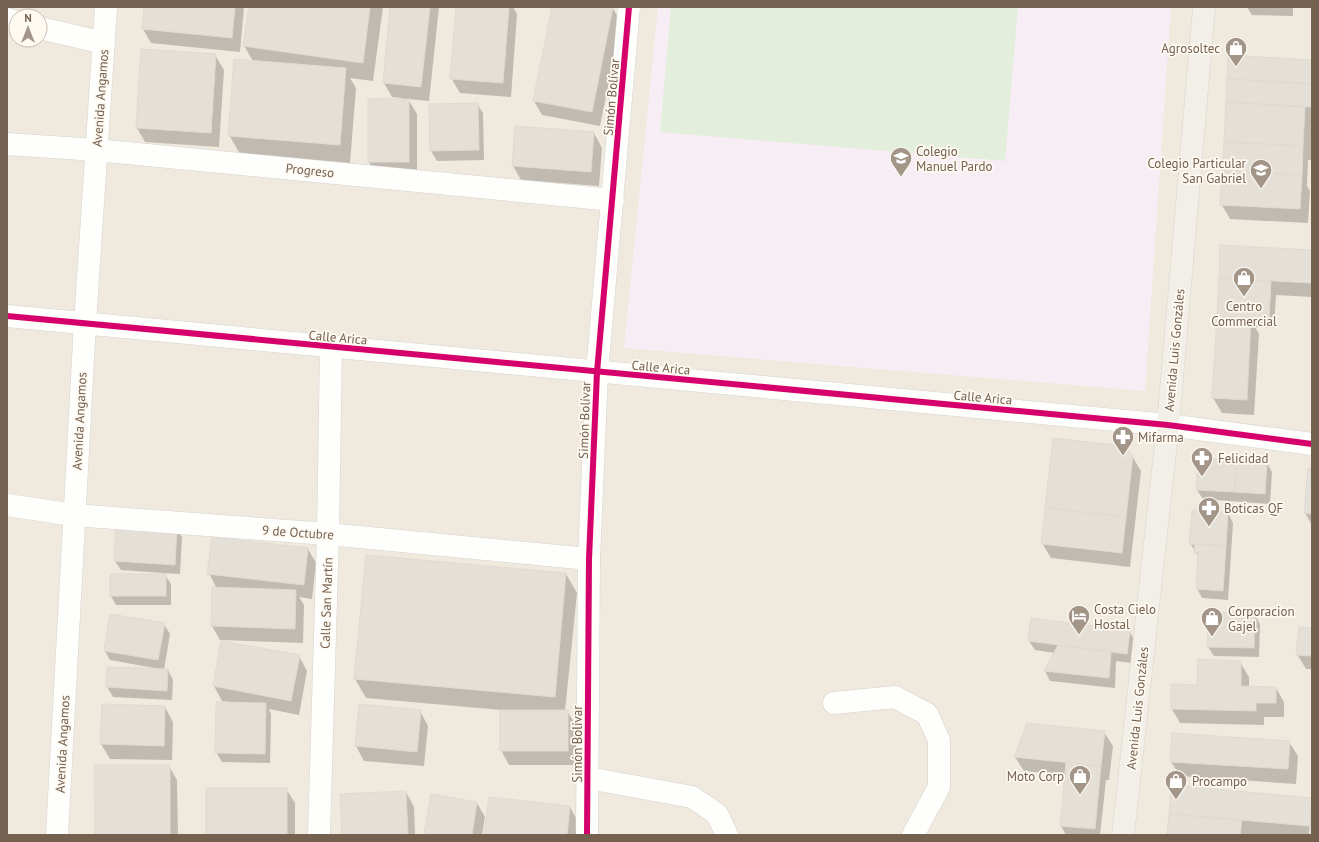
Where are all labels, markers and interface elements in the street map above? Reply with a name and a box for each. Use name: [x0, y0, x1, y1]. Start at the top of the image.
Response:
north arrow: [8, 8, 48, 48]
text: N: [24, 11, 32, 25]
shop icon: Agrosoltec: [1223, 35, 1249, 68]
place label: Agrosoltec: [1161, 40, 1220, 57]
street label: Avenida Angamos: [89, 48, 112, 148]
street label: Simón Bolívar: [600, 57, 623, 136]
place label: Colegio Manuel Pardo: [916, 143, 992, 175]
school or university icon: Colegio Manuel Pardo: [888, 145, 914, 178]
place label: Colegio Particular San Gabriel: [1147, 155, 1247, 187]
school or university icon: Colegio Particular San Gabriel: [1248, 157, 1274, 190]
street label: Progreso: [285, 160, 335, 181]
shop icon: Centro Commercial: [1231, 265, 1257, 298]
street label: Avenida Luis Gonzáles: [1161, 288, 1188, 412]
place label: Centro Commercial: [1211, 298, 1277, 330]
street label: Calle Arica: [308, 326, 368, 349]
street label: Calle Arica: [631, 356, 691, 379]
street label: Avenida Angamos: [68, 372, 91, 470]
street label: Simón Bolívar: [575, 380, 594, 459]
street label: Calle Arica: [953, 386, 1013, 409]
pharmacy icon: Mifarma: [1110, 424, 1136, 457]
place label: Mifarma: [1138, 429, 1184, 446]
pharmacy icon: Felicidad: [1189, 445, 1215, 478]
place label: Felicidad: [1218, 450, 1268, 467]
pharmacy icon: Boticas QF: [1196, 495, 1222, 528]
place label: Boticas QF: [1224, 500, 1284, 517]
street label: 9 de Octubre: [262, 522, 334, 543]
street label: Calle San Martín: [316, 557, 337, 649]
place label: Costa Cielo Hostal: [1094, 601, 1156, 633]
hotel icon: Costa Cielo Hostal: [1066, 603, 1092, 636]
place label: Corporacion Gajel: [1228, 603, 1295, 635]
shop icon: Corporacion Gajel: [1199, 605, 1225, 638]
street label: Avenida Luis Gonzáles: [1123, 646, 1152, 770]
street label: Avenida Angamos: [51, 695, 74, 793]
street label: Simón Bolívar: [569, 705, 586, 783]
shop icon: Moto Corp: [1067, 763, 1093, 796]
place label: Moto Corp: [1007, 768, 1064, 785]
shop icon: Procampo: [1163, 768, 1189, 801]
place label: Procampo: [1192, 773, 1247, 790]

